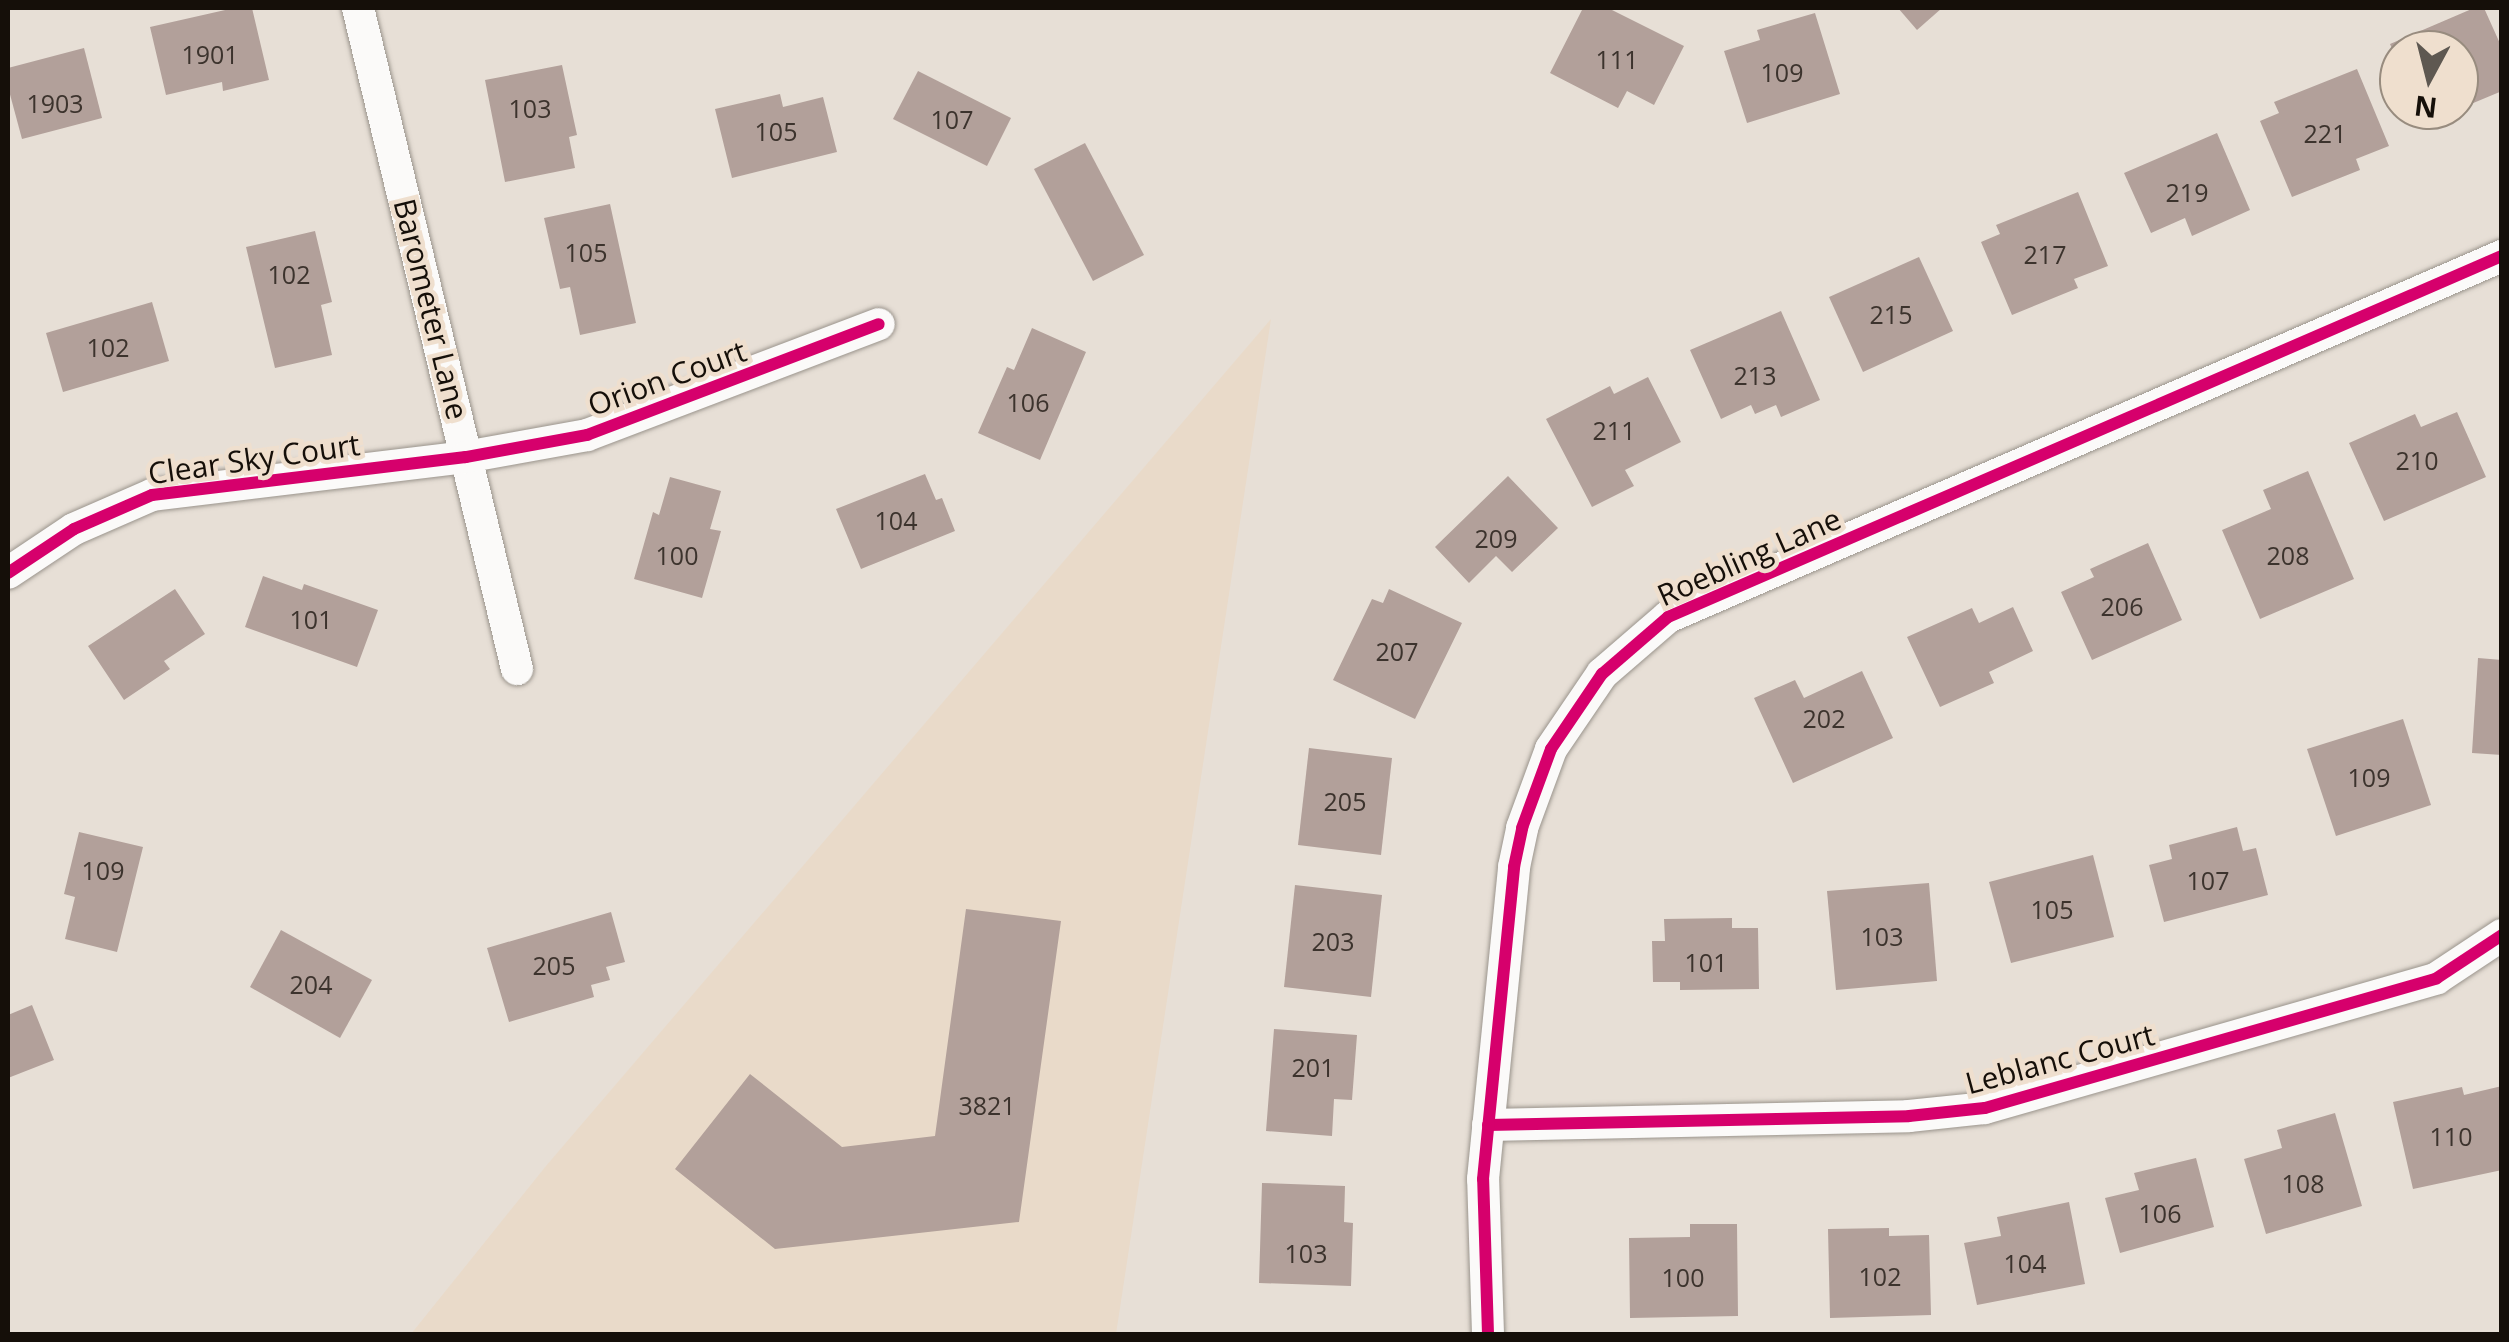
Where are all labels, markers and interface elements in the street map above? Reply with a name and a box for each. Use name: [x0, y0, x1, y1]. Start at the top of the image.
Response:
north arrow: [2379, 30, 2479, 130]
house number: 1901: [181, 39, 239, 69]
house number: 111: [1596, 44, 1638, 74]
house number: 109: [1761, 57, 1803, 87]
house number: 1903: [26, 88, 84, 118]
text: N: [2412, 88, 2439, 128]
house number: 103: [509, 93, 551, 123]
house number: 107: [931, 104, 973, 134]
house number: 105: [755, 116, 797, 146]
house number: 221: [2304, 118, 2346, 148]
house number: 219: [2166, 177, 2208, 207]
street label: Barometer Lane: [386, 195, 476, 423]
house number: 105: [565, 237, 607, 267]
house number: 217: [2024, 239, 2066, 269]
house number: 102: [268, 259, 310, 289]
house number: 215: [1870, 299, 1912, 329]
house number: 102: [87, 332, 129, 362]
street label: Orion Court: [583, 333, 751, 423]
house number: 213: [1734, 360, 1776, 390]
house number: 106: [1007, 387, 1049, 417]
house number: 211: [1593, 415, 1635, 445]
street label: Clear Sky Court: [146, 426, 362, 492]
house number: 210: [2396, 445, 2438, 475]
street label: Roebling Lane: [1652, 501, 1846, 613]
house number: 104: [875, 505, 917, 535]
house number: 209: [1475, 523, 1517, 553]
house number: 100: [656, 540, 698, 570]
house number: 208: [2267, 540, 2309, 570]
house number: 206: [2101, 591, 2143, 621]
house number: 101: [290, 604, 332, 634]
house number: 207: [1376, 636, 1418, 666]
house number: 202: [1803, 703, 1845, 733]
house number: 109: [2348, 762, 2390, 792]
house number: 205: [1324, 786, 1366, 816]
house number: 109: [82, 855, 124, 885]
house number: 107: [2187, 865, 2229, 895]
house number: 105: [2031, 894, 2073, 924]
house number: 103: [1861, 921, 1903, 951]
house number: 203: [1312, 926, 1354, 956]
house number: 101: [1685, 947, 1727, 977]
house number: 205: [533, 950, 575, 980]
house number: 204: [290, 969, 332, 999]
street label: Leblanc Court: [1962, 1017, 2158, 1101]
house number: 201: [1292, 1052, 1334, 1082]
house number: 3821: [958, 1090, 1016, 1120]
house number: 110: [2430, 1121, 2472, 1151]
house number: 108: [2282, 1168, 2324, 1198]
house number: 106: [2139, 1198, 2181, 1228]
house number: 103: [1285, 1238, 1327, 1268]
house number: 104: [2004, 1248, 2046, 1278]
house number: 102: [1859, 1261, 1901, 1291]
house number: 100: [1662, 1262, 1704, 1292]

